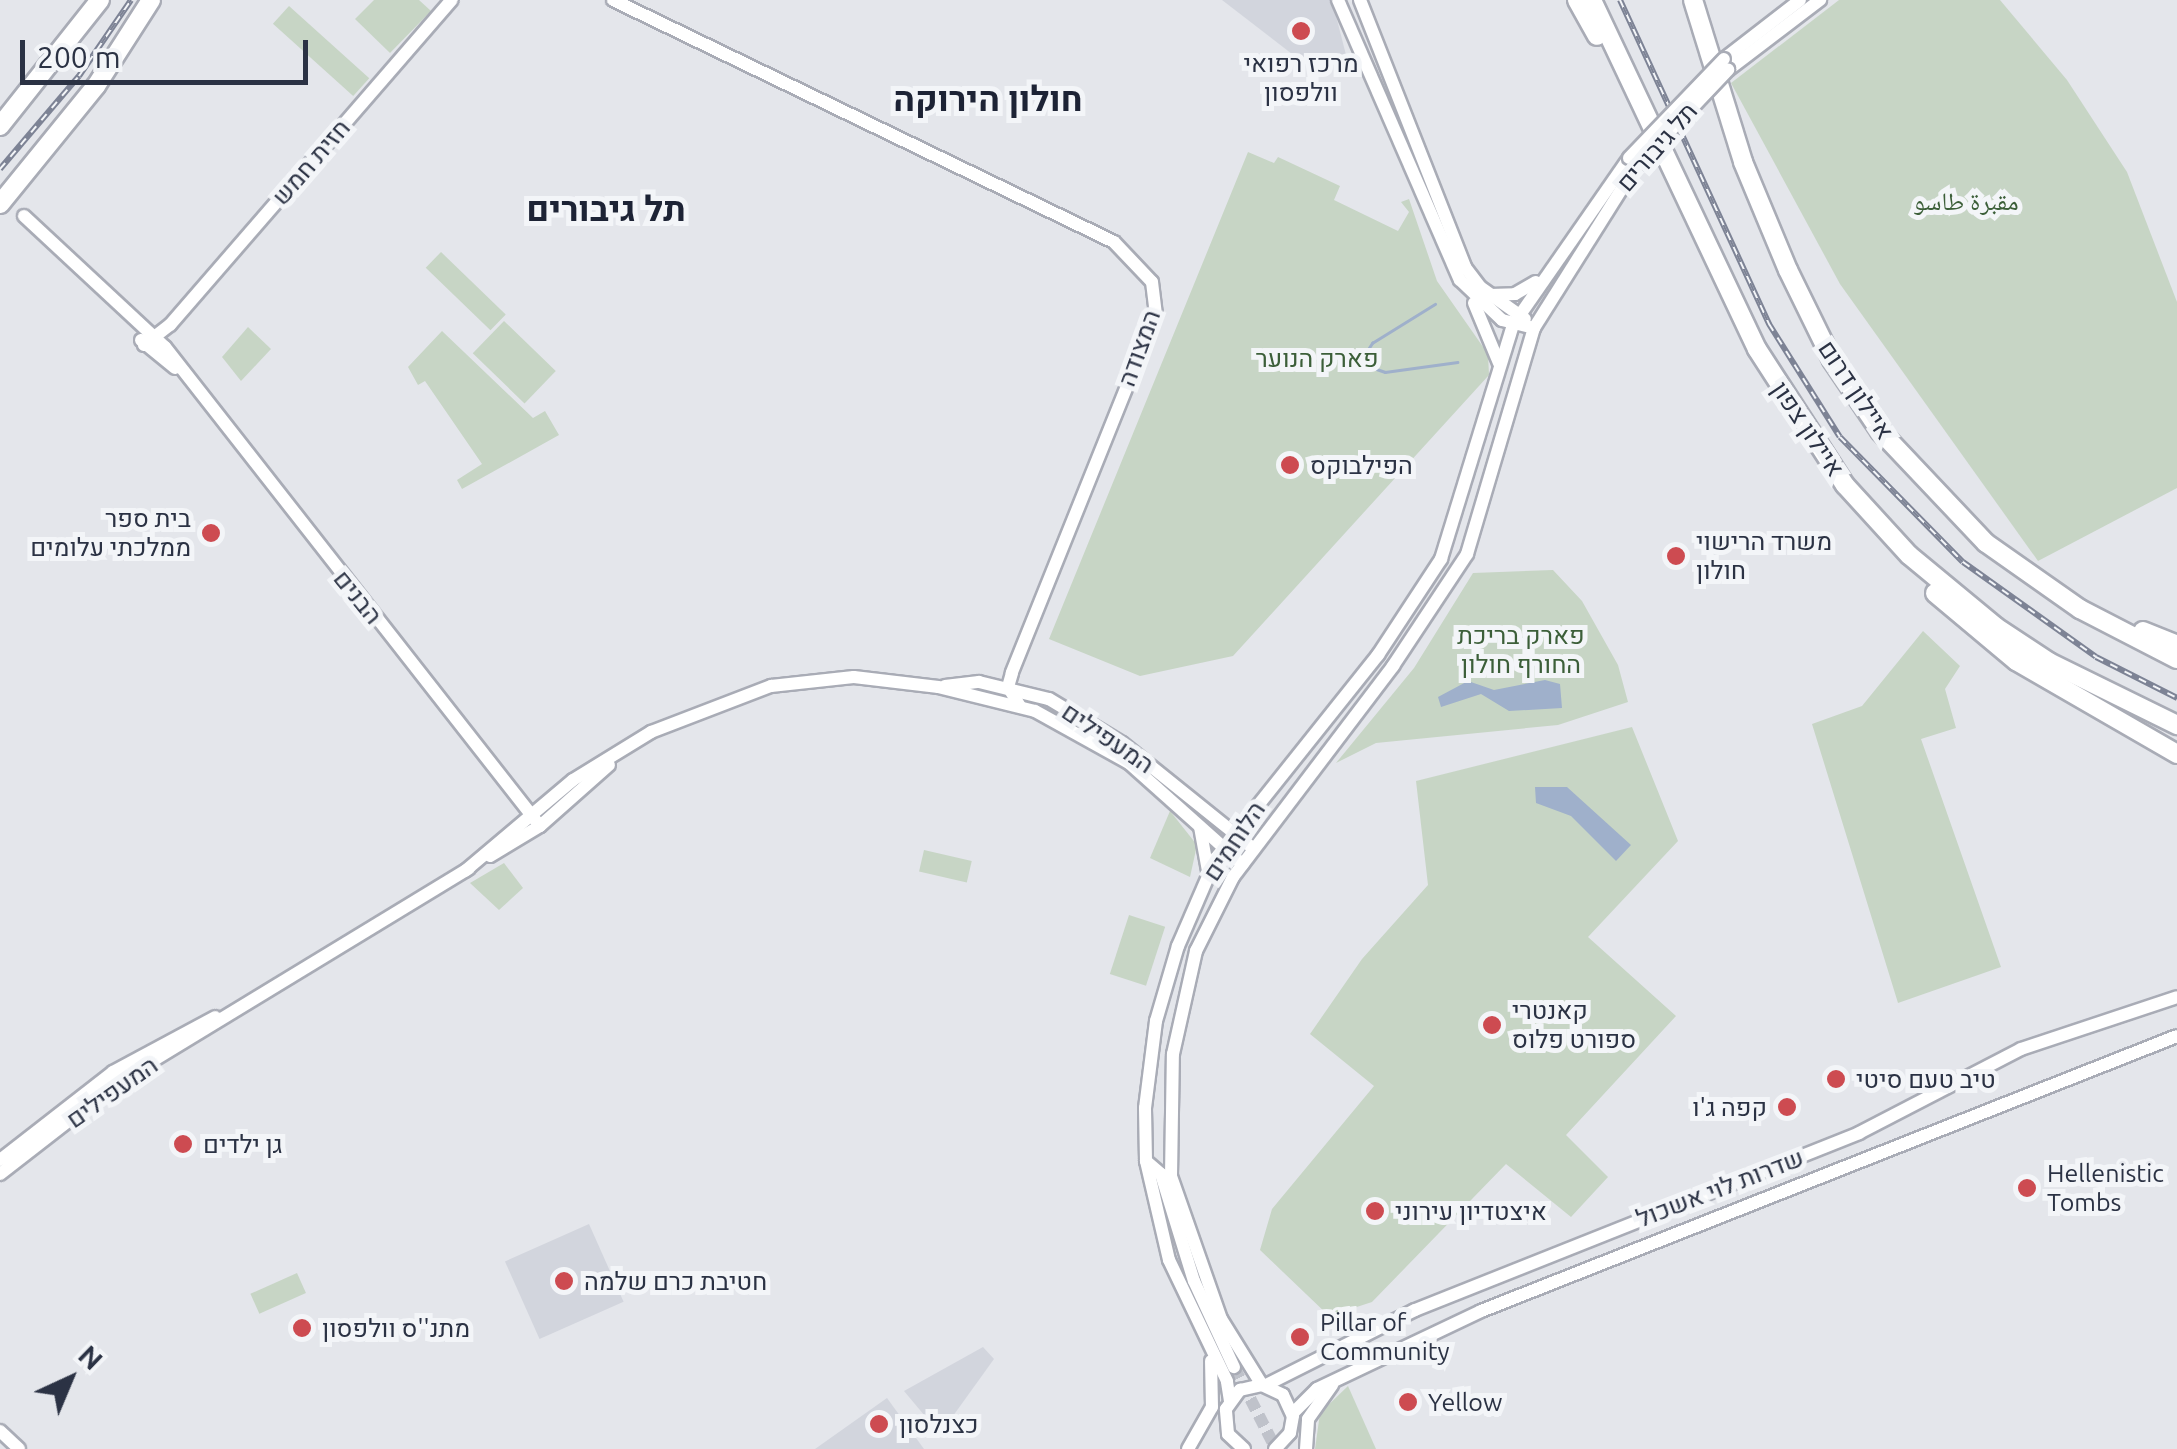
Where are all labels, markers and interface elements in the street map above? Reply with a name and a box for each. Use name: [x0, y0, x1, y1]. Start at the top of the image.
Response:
marker: מרכז רפואי וולפסון: [1288, 18, 1314, 44]
scale bar: [25, 20, 312, 82]
text: 200 m: [37, 40, 121, 74]
place label: מרכז רפואי וולפסון: [1243, 49, 1359, 108]
district label: חולון הירוקה: [893, 77, 1083, 119]
street label: תל גיבורים: [1610, 97, 1704, 197]
street label: חזית חמש: [266, 113, 356, 211]
park label: مقبرة طاسو: [1913, 186, 2019, 216]
district label: תל גיבורים: [526, 187, 686, 229]
street label: המצודה: [1111, 306, 1167, 390]
street label: איילון דרום: [1812, 335, 1900, 445]
park label: פארק הנוער: [1255, 343, 1379, 373]
street label: איילון צפון: [1765, 376, 1851, 482]
place label: הפילבוקס: [1310, 450, 1413, 480]
marker: הפילבוקס: [1279, 454, 1301, 476]
place label: בית ספר ממלכתי עלומים: [30, 504, 191, 563]
marker: בית ספר ממלכתי עלומים: [200, 522, 222, 544]
place label: משרד הרישוי חולון: [1696, 527, 1832, 586]
marker: משרד הרישוי חולון: [1665, 545, 1687, 567]
street label: הבנים: [327, 564, 389, 630]
park label: פארק בריכת החורף חולון: [1457, 621, 1585, 680]
street label: המעפילים: [1056, 696, 1160, 780]
street label: הלוחמים: [1197, 796, 1271, 886]
place label: קאנטרי ספורט פלוס: [1512, 996, 1636, 1055]
marker: קאנטרי ספורט פלוס: [1481, 1014, 1503, 1036]
street label: המעפילים: [61, 1050, 163, 1134]
place label: טיב טעם סיטי: [1856, 1064, 1996, 1094]
marker: טיב טעם סיטי: [1825, 1068, 1847, 1090]
place label: קפה ג'ו: [1692, 1092, 1767, 1122]
marker: קפה ג'ו: [1776, 1096, 1798, 1118]
place label: גן ילדים: [203, 1129, 282, 1159]
marker: גן ילדים: [172, 1133, 194, 1155]
street label: שדרות לוי אשכול: [1632, 1142, 1808, 1234]
place label: Hellenistic Tombs: [2047, 1159, 2164, 1218]
marker: Hellenistic Tombs: [2016, 1177, 2038, 1199]
place label: איצטדיון עירוני: [1395, 1196, 1547, 1226]
marker: איצטדיון עירוני: [1364, 1200, 1386, 1222]
place label: חטיבת כרם שלמה: [584, 1266, 767, 1296]
marker: חטיבת כרם שלמה: [553, 1270, 575, 1292]
place label: Pillar of Community: [1320, 1308, 1450, 1367]
place label: מתנ''ס וולפסון: [322, 1313, 470, 1343]
marker: מתנ''ס וולפסון: [291, 1317, 313, 1339]
marker: Pillar of Community: [1289, 1326, 1311, 1348]
north arrow: [20, 1329, 120, 1429]
text: N: [73, 1339, 109, 1375]
place label: Yellow: [1428, 1387, 1502, 1417]
marker: Yellow: [1397, 1391, 1419, 1413]
place label: כצנלסון: [899, 1409, 978, 1439]
marker: כצנלסון: [868, 1413, 890, 1435]

